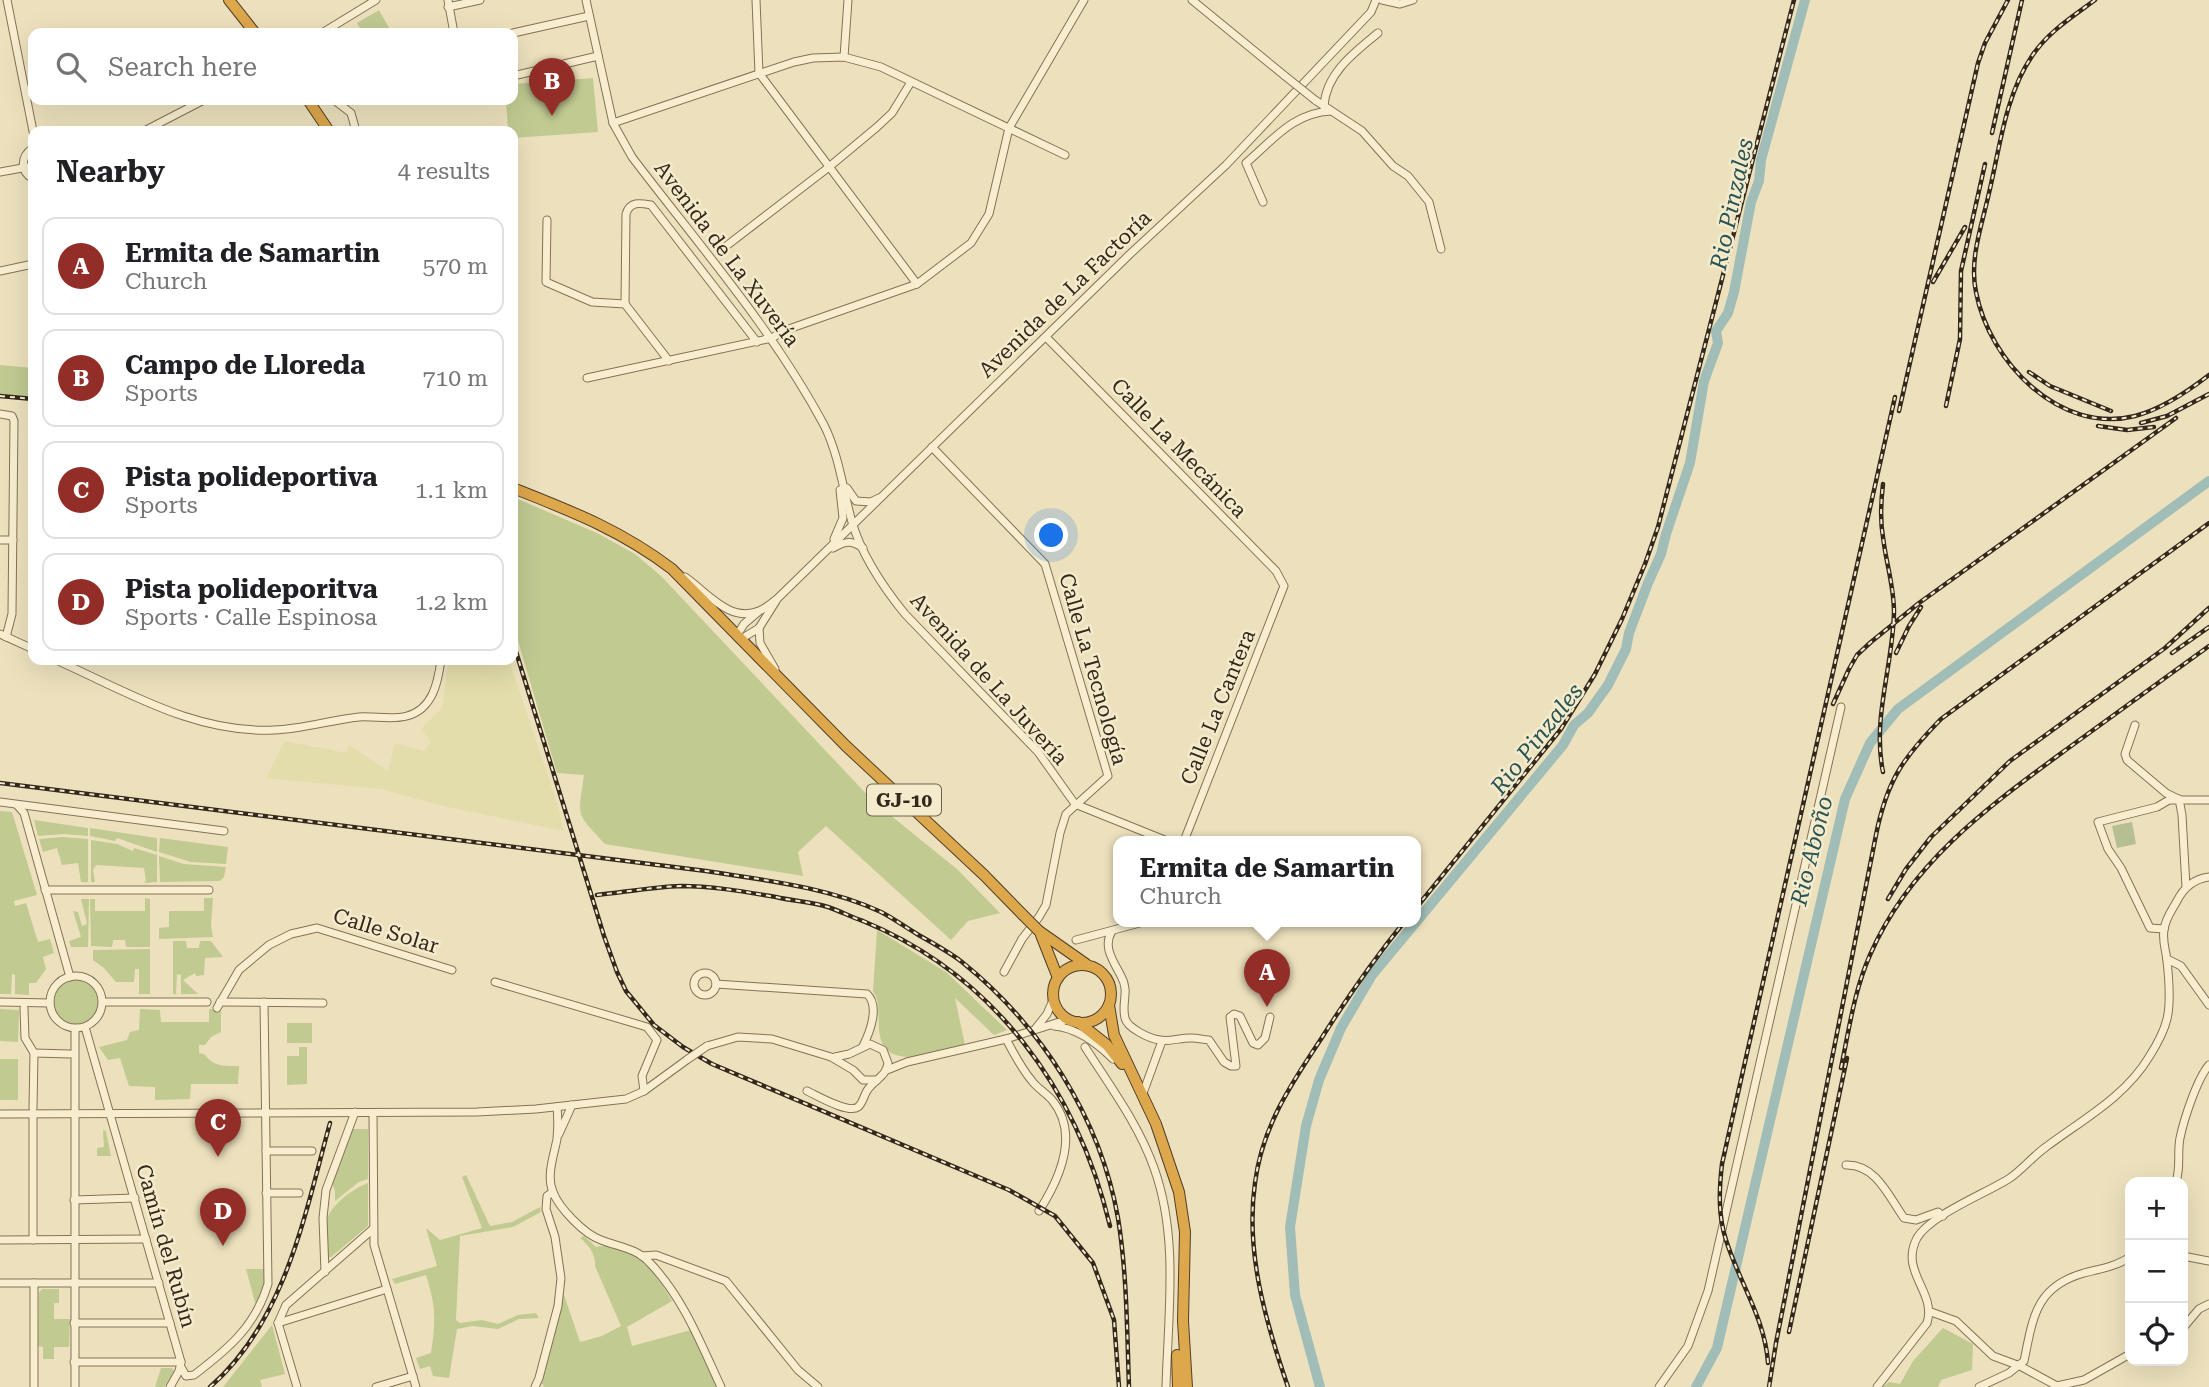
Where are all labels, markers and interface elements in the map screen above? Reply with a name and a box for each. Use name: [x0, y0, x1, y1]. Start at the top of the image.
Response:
search box: [28, 28, 518, 105]
icon: search: [52, 48, 90, 86]
text: Search here: [108, 52, 257, 82]
pin: B: [529, 58, 575, 116]
water label: Rio Pinzales: [1705, 136, 1759, 273]
text: Nearby: [56, 154, 165, 189]
street label: Avenida de La Xuvería: [649, 157, 805, 352]
text: 4 results: [398, 158, 490, 185]
street label: Avenida de La Factoría: [974, 205, 1156, 382]
text: Ermita de Samartin: [125, 238, 380, 268]
text: A: [73, 253, 89, 280]
text: 570 m: [423, 253, 488, 280]
text: Church: [125, 268, 207, 295]
text: Campo de Lloreda: [125, 350, 365, 380]
text: B: [73, 365, 89, 392]
text: 710 m: [423, 365, 488, 392]
street label: Calle La Mecánica: [1106, 373, 1252, 523]
text: Sports: [125, 380, 198, 407]
text: Pista polideportiva: [125, 462, 378, 492]
text: C: [73, 477, 89, 504]
text: 1.1 km: [415, 477, 488, 504]
text: Sports: [125, 492, 198, 519]
your location: [1034, 518, 1068, 552]
street label: Calle La Tecnología: [1054, 571, 1132, 768]
text: Pista polideporitva: [125, 574, 378, 604]
street label: Avenida de La Juvería: [906, 588, 1073, 770]
text: D: [72, 589, 90, 616]
text: 1.2 km: [415, 589, 488, 616]
text: Sports · Calle Espinosa: [125, 604, 377, 631]
street label: Calle La Cantera: [1176, 625, 1260, 788]
water label: Rio Pinzales: [1485, 678, 1589, 801]
road number: GJ-10: [867, 785, 941, 816]
water label: Rio Aboño: [1785, 793, 1839, 910]
popup: [1113, 836, 1421, 927]
text: Ermita de Samartin: [1139, 853, 1395, 883]
text: Church: [1139, 883, 1222, 910]
street label: Calle Solar: [330, 904, 442, 959]
pin: A: [1244, 949, 1290, 1007]
pin: C: [195, 1099, 241, 1157]
street label: Camín del Rubín: [131, 1162, 201, 1331]
map controls: [2125, 1177, 2188, 1366]
button: +: [2125, 1177, 2188, 1240]
pin: D: [200, 1188, 246, 1246]
button: −: [2125, 1240, 2188, 1303]
button: locate: [2125, 1303, 2188, 1366]

